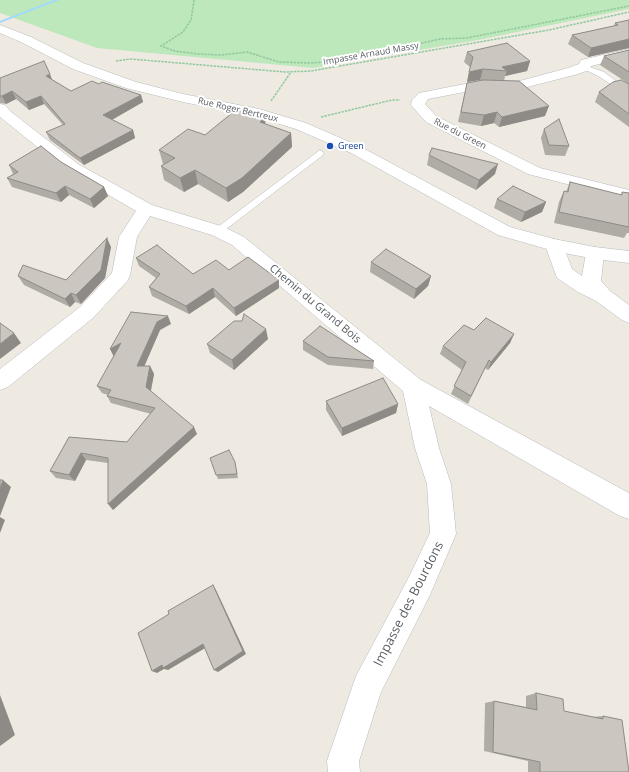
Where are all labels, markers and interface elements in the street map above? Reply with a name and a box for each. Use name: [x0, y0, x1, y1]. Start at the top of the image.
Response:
street label: Impasse Arnaud Massy: [322, 40, 420, 68]
street label: Rue Roger Bertreux: [197, 96, 279, 124]
street label: Rue du Green: [432, 116, 488, 152]
marker: Green: [325, 141, 335, 151]
place label: Green: [338, 141, 364, 151]
street label: Chemin du Grand Bois: [267, 262, 363, 346]
street label: Impasse des Bourdons: [371, 539, 447, 669]

